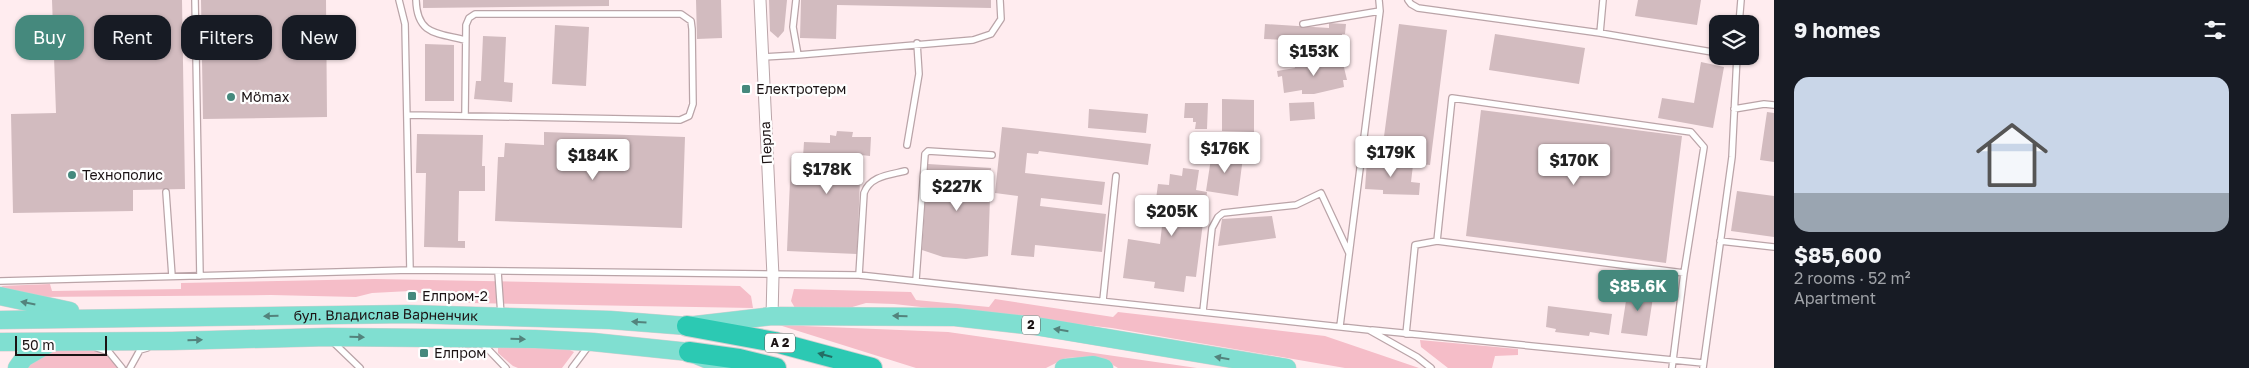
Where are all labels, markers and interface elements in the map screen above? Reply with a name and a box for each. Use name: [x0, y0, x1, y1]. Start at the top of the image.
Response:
chip: Buy: [15, 15, 84, 60]
chip: Rent: [94, 15, 171, 60]
chip: Filters: [181, 15, 272, 60]
chip: New: [282, 15, 356, 60]
map controls: [1709, 15, 1759, 65]
button: layers: [1709, 15, 1759, 65]
icon: filters: [2201, 16, 2229, 44]
text: 9 homes: [1794, 17, 1880, 43]
pin: $153K: [1279, 34, 1349, 77]
text: $153K: [1289, 41, 1339, 61]
place label: Електротерм: [756, 80, 846, 97]
marker: Електротерм: [740, 83, 752, 95]
place label: Mömax: [241, 88, 290, 105]
marker: Mömax: [225, 91, 237, 103]
icon: home: [1967, 110, 2057, 200]
street label: Перла: [756, 121, 775, 165]
pin: $176K: [1190, 132, 1260, 174]
pin: $179K: [1356, 136, 1426, 178]
pin: $184K: [558, 138, 628, 181]
text: $176K: [1200, 138, 1250, 158]
text: $179K: [1366, 142, 1416, 162]
pin: $170K: [1539, 144, 1609, 186]
text: $184K: [568, 145, 618, 165]
text: $170K: [1549, 150, 1599, 170]
pin: $178K: [792, 152, 862, 195]
text: $178K: [802, 159, 852, 179]
place label: Технополис: [82, 166, 163, 183]
marker: Технополис: [66, 169, 78, 181]
pin: $227K: [922, 170, 992, 212]
text: $227K: [932, 176, 982, 196]
pin: $205K: [1137, 194, 1207, 237]
text: $205K: [1146, 201, 1198, 221]
text: $85,600: [1794, 242, 1882, 268]
text: 2 rooms · 52 m²: [1794, 268, 1910, 288]
pin: $85.6K: [1597, 270, 1679, 312]
text: $85.6K: [1609, 276, 1667, 296]
place label: Елпром-2: [422, 287, 488, 304]
text: Apartment: [1794, 288, 1876, 308]
marker: Елпром-2: [406, 290, 418, 302]
one-way arrow: [19, 299, 35, 307]
street label: бул. Владислав Варненчик: [293, 305, 479, 324]
one-way arrow: [891, 312, 907, 320]
one-way arrow: [262, 313, 278, 321]
road number: 2: [1022, 316, 1040, 334]
one-way arrow: [631, 317, 647, 325]
one-way arrow: [1053, 326, 1069, 334]
scale bar: [15, 333, 108, 356]
one-way arrow: [349, 333, 365, 341]
road number: A 2: [765, 333, 795, 352]
one-way arrow: [511, 335, 527, 343]
text: 50 m: [22, 336, 55, 353]
one-way arrow: [187, 336, 203, 344]
place label: Елпром: [434, 344, 486, 361]
marker: Елпром: [418, 347, 430, 359]
one-way arrow: [817, 351, 832, 359]
one-way arrow: [1213, 353, 1229, 361]

